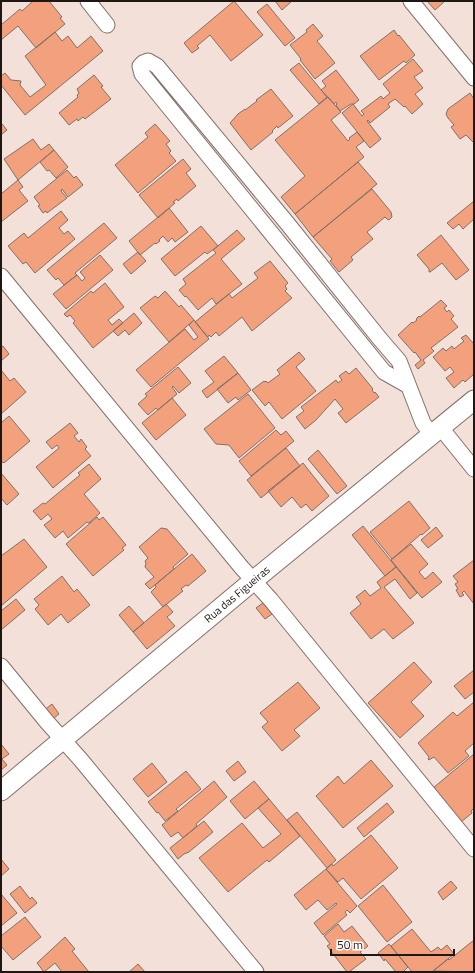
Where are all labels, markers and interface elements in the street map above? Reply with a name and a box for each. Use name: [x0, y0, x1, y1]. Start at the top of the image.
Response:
street label: Rua das Figueiras: [201, 562, 273, 626]
scale bar: [331, 931, 454, 957]
text: 50 m: [337, 935, 363, 954]

